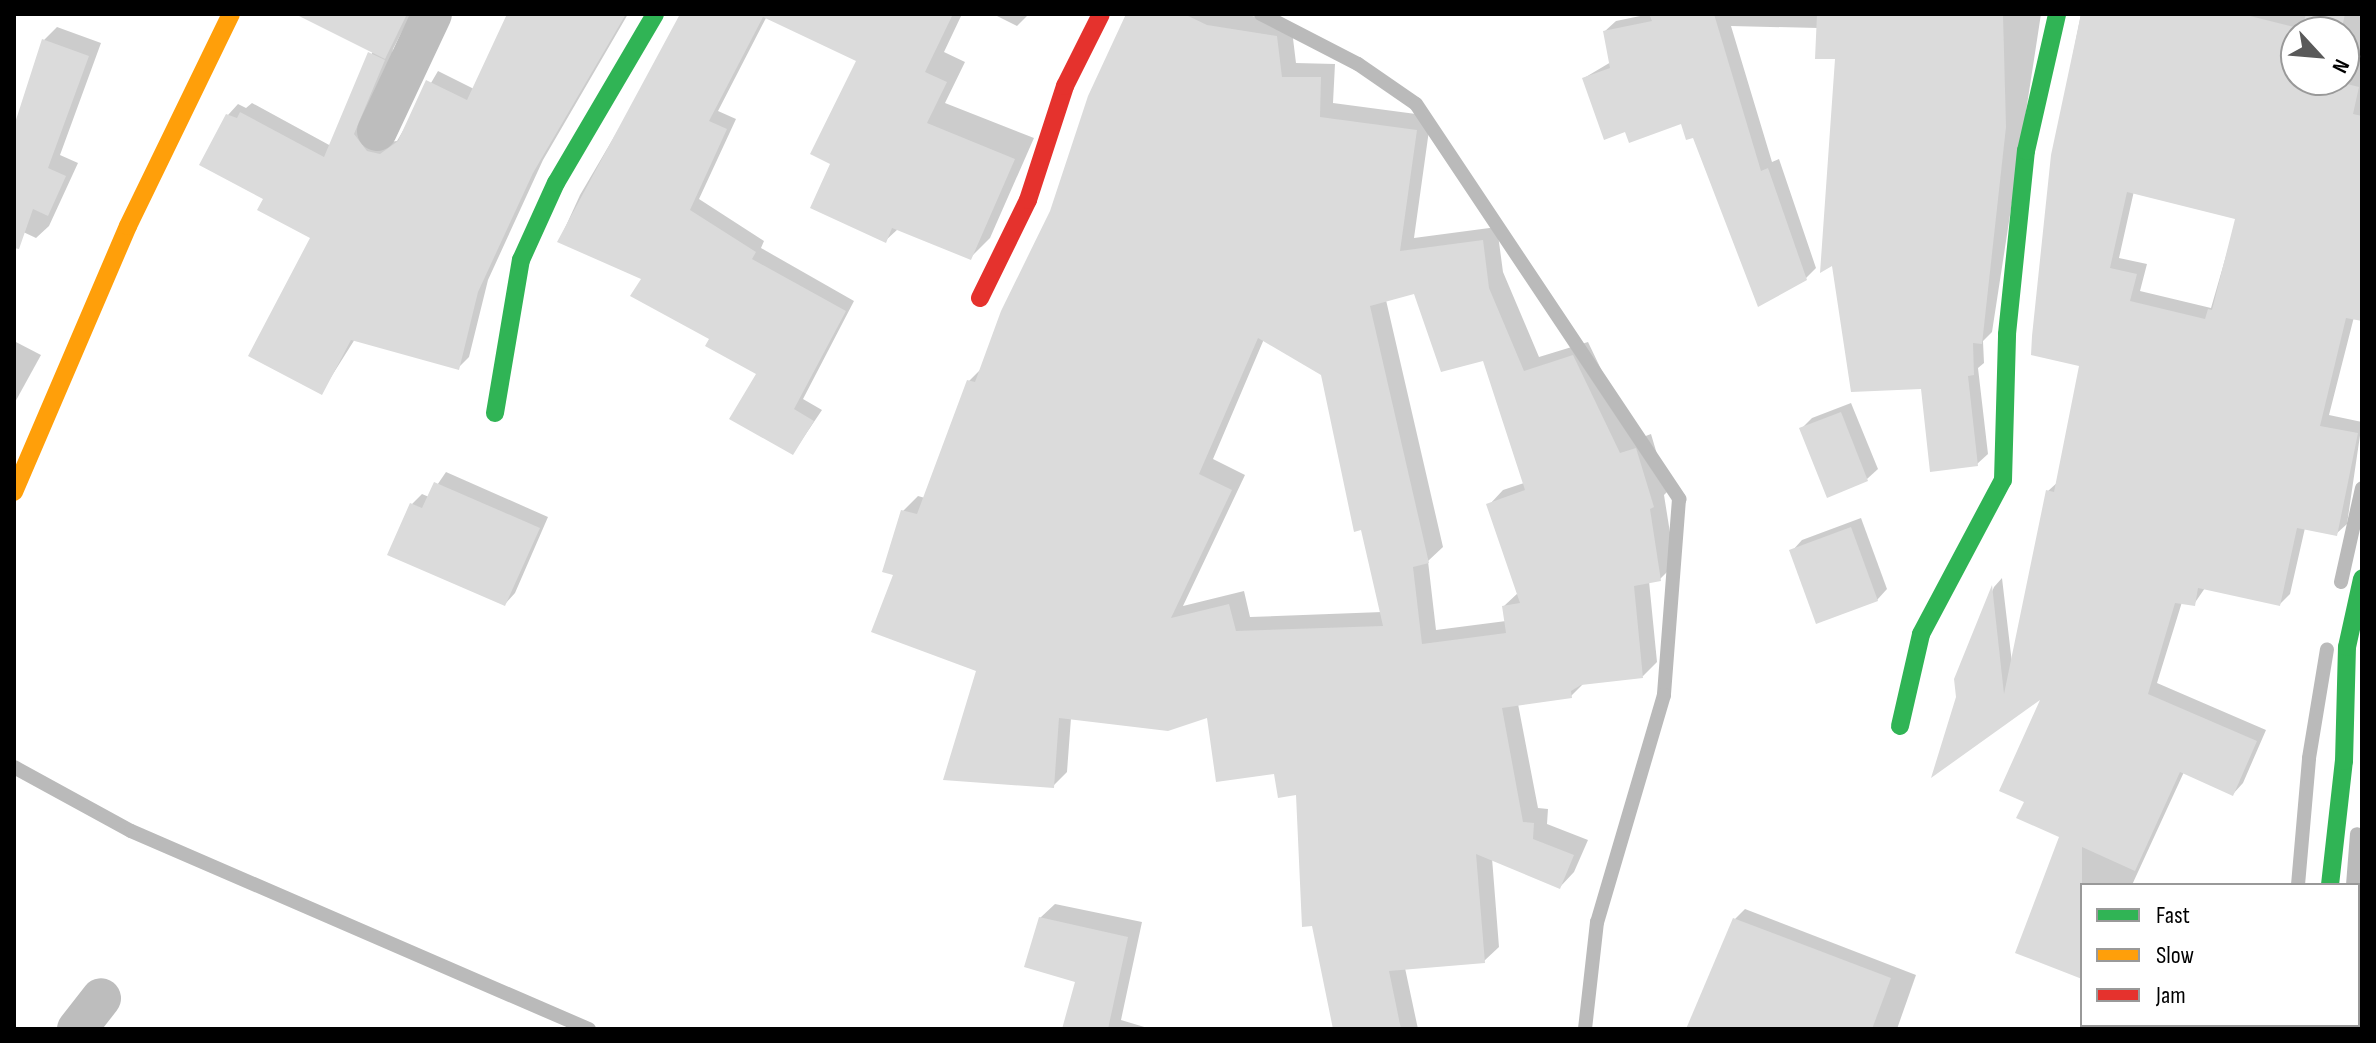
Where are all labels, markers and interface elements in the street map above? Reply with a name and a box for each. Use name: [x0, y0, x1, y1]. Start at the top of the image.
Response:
north arrow: [2280, 16, 2360, 96]
text: N: [2326, 55, 2355, 77]
legend: [2080, 883, 2360, 1027]
text: Fast: [2156, 901, 2190, 930]
text: Slow: [2156, 941, 2194, 970]
text: Jam: [2156, 981, 2186, 1010]

